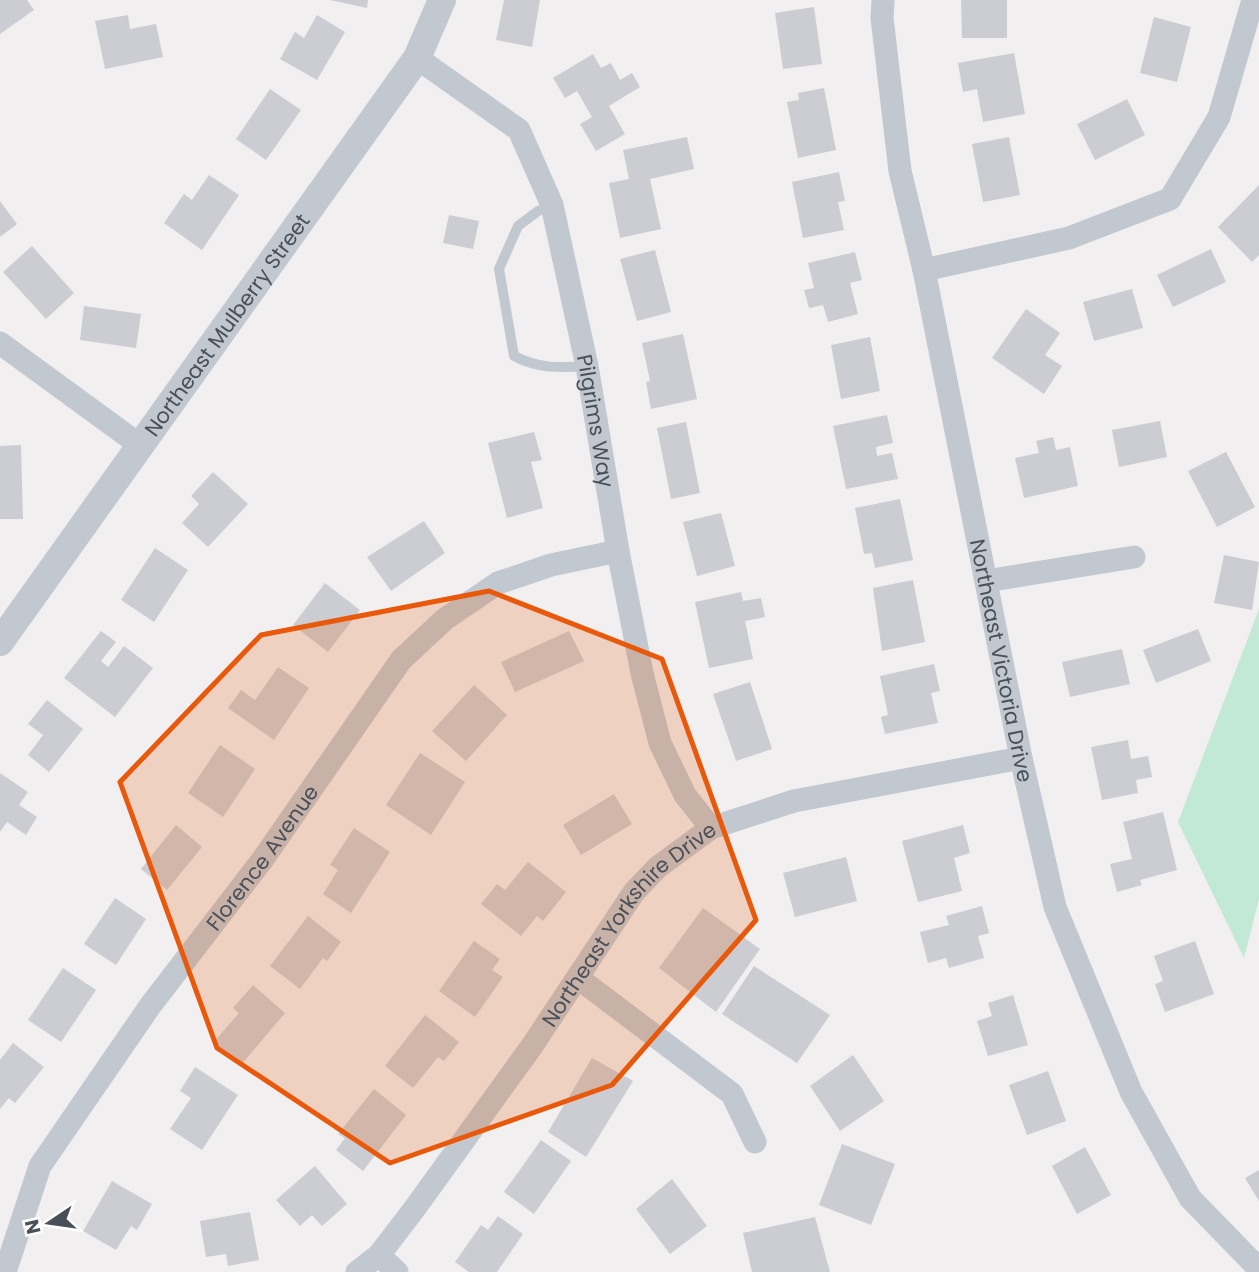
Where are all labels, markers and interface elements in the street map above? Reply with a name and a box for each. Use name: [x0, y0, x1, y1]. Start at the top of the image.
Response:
street label: Northeast Mulberry Street: [137, 207, 316, 442]
street label: Pilgrims Way: [570, 351, 622, 490]
street label: Northeast Victoria Drive: [963, 536, 1041, 785]
street label: Florence Avenue: [199, 779, 325, 936]
street label: Northeast Yorkshire Drive: [534, 815, 722, 1032]
north arrow: [14, 1188, 84, 1258]
text: N: [18, 1217, 48, 1237]

